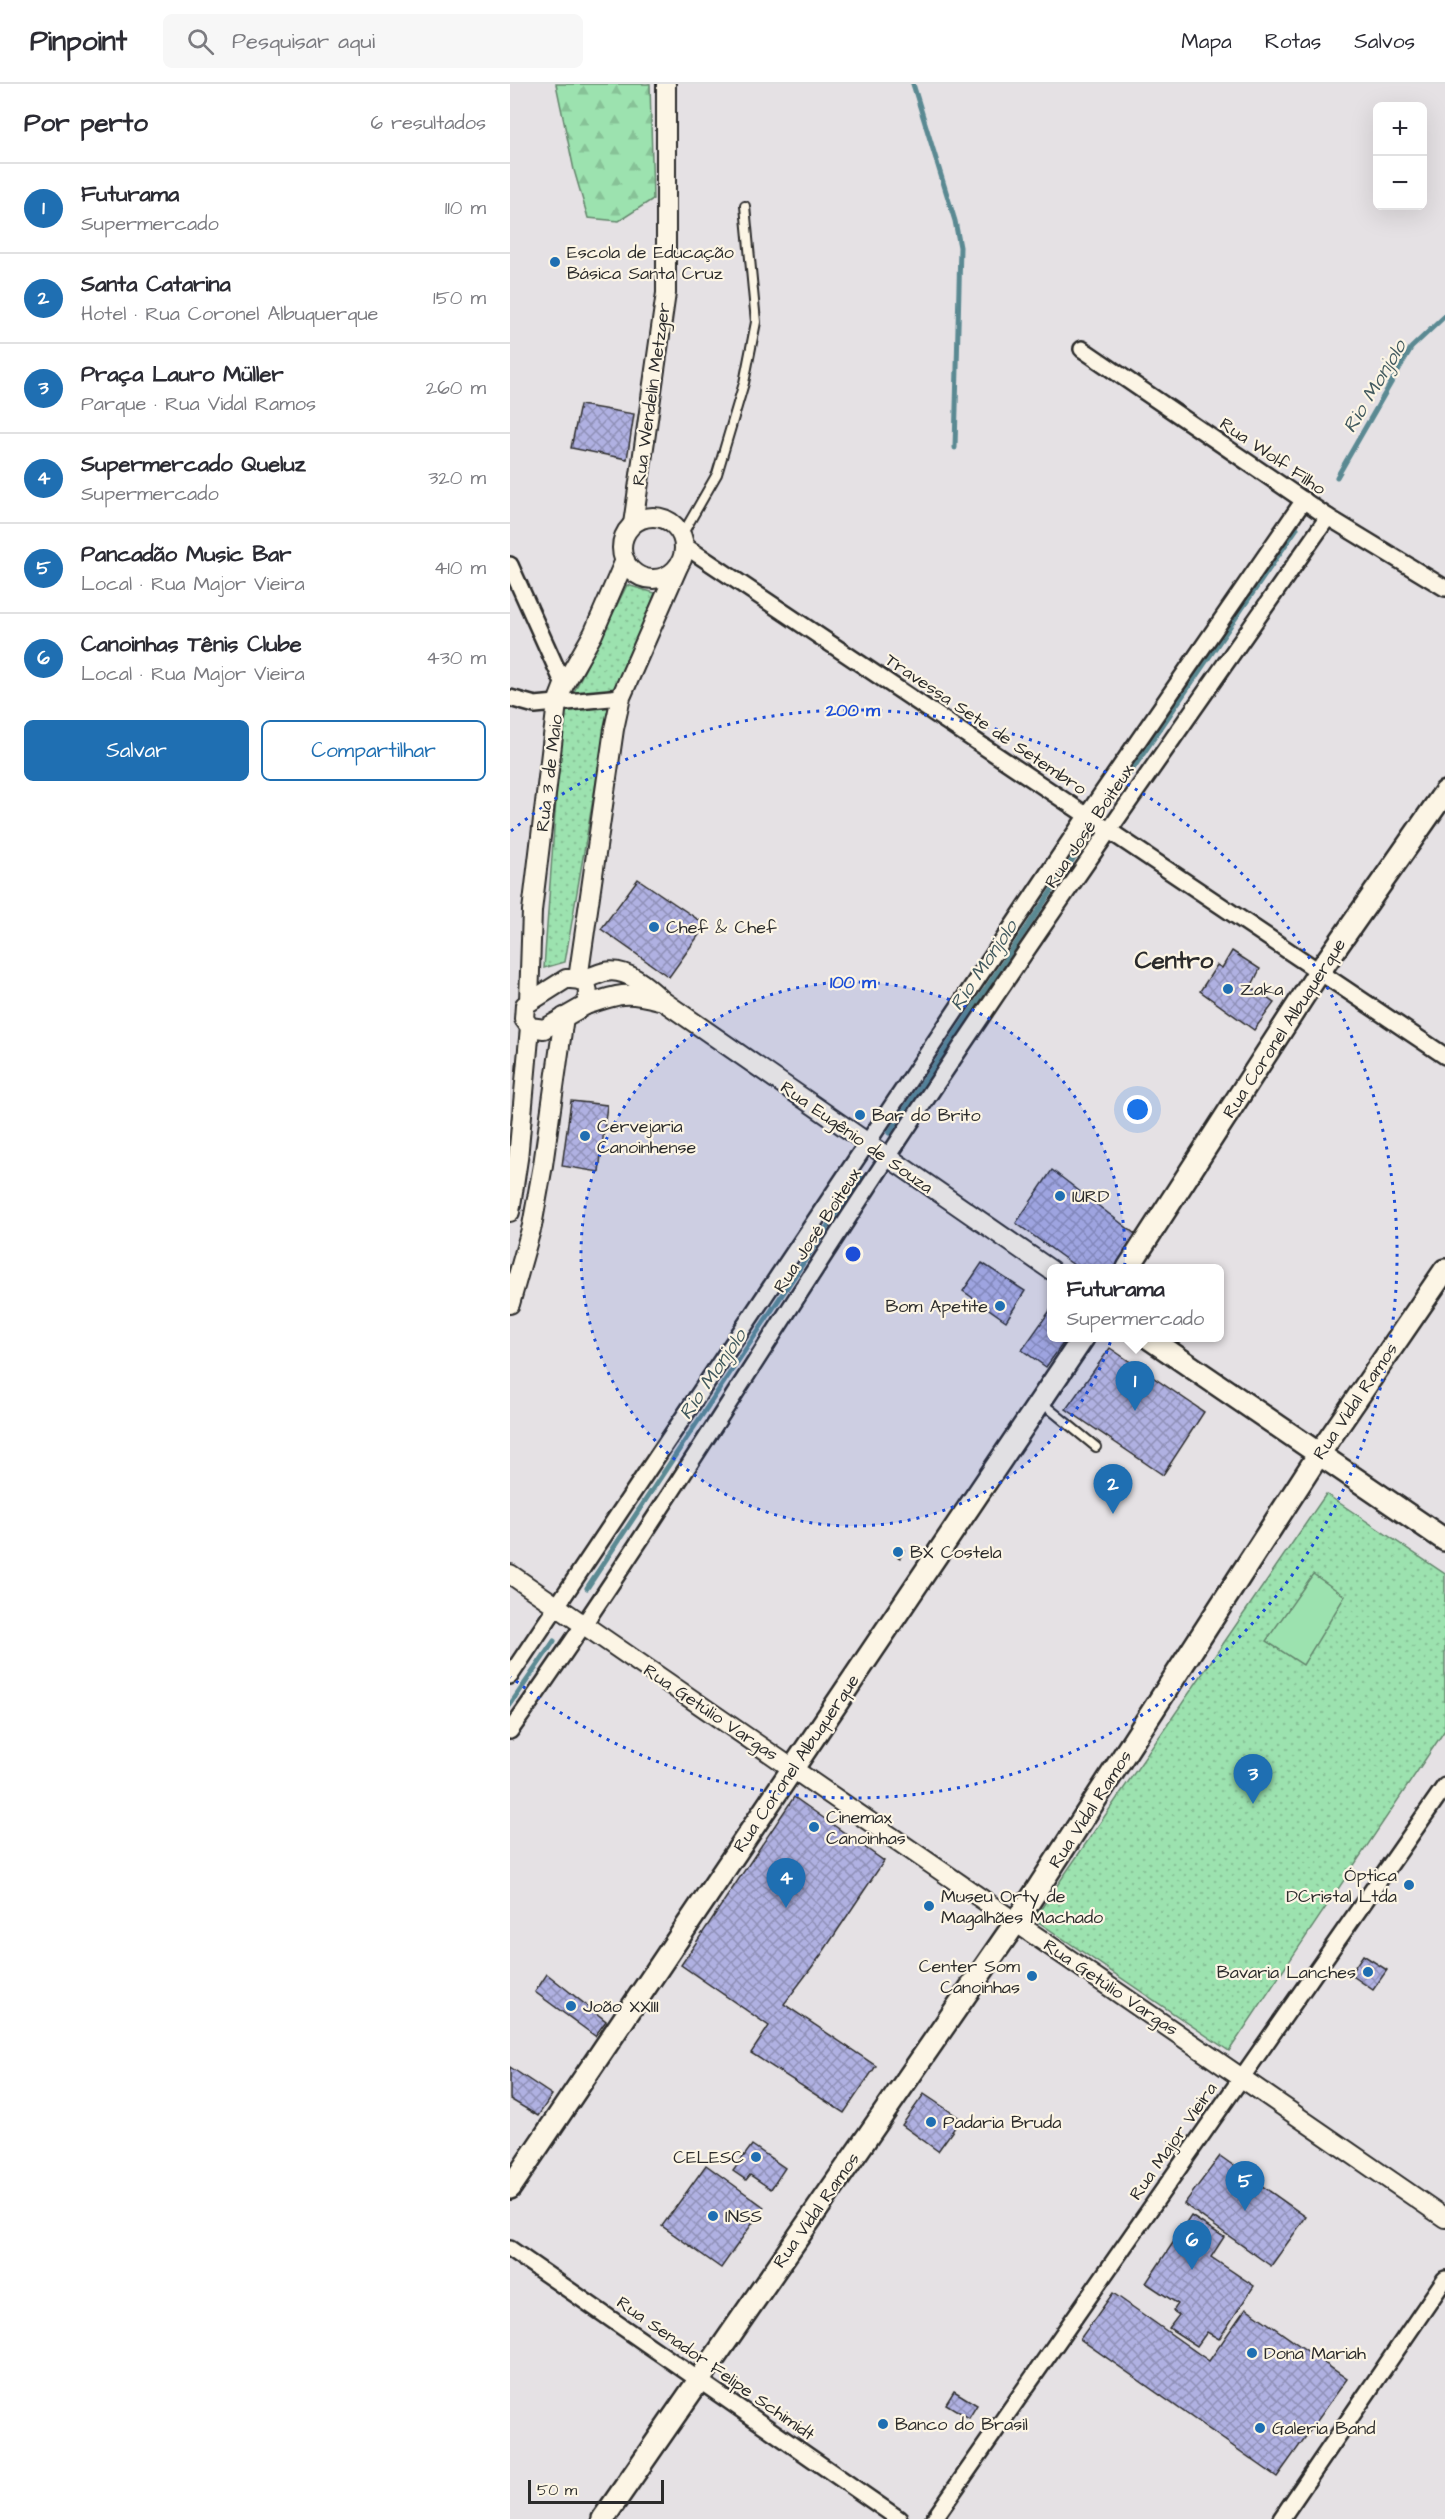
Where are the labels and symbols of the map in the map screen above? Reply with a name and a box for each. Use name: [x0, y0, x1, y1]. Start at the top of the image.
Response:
place label: Escola de Educação Básica Santa Cruz: [567, 240, 734, 286]
marker: Escola de Educação Básica Santa Cruz: [548, 255, 562, 269]
street label: Rua Wendelin Metzger: [626, 301, 678, 487]
water label: Rio Monjolo: [1336, 333, 1414, 438]
street label: Rua Wolf Filho: [1215, 412, 1331, 501]
street label: Travessa Sete de Setembro: [880, 648, 1091, 801]
text: 200 m: [825, 698, 881, 723]
street label: Rua 3 de Maio: [530, 713, 569, 833]
street label: Rua José Boiteux: [1039, 759, 1140, 893]
water label: Rio Monjolo: [943, 913, 1025, 1016]
place label: Chef & Chef: [666, 915, 777, 940]
marker: Chef & Chef: [647, 920, 661, 934]
street label: Rua Coronel Albuquerque: [1217, 933, 1352, 1123]
district label: Centro: [1135, 944, 1214, 978]
text: 100 m: [830, 970, 877, 995]
place label: Zaka: [1240, 977, 1284, 1002]
marker: Zaka: [1221, 982, 1235, 996]
street label: Rua Eugênio de Souza: [775, 1075, 938, 1200]
your location: [1123, 1095, 1152, 1124]
place label: Bar do Brito: [872, 1103, 981, 1128]
marker: Bar do Brito: [853, 1108, 867, 1122]
place label: Cervejaria Canoinhense: [597, 1114, 696, 1160]
marker: Cervejaria Canoinhense: [578, 1129, 592, 1143]
street label: Rua José Boiteux: [768, 1163, 867, 1298]
place label: IURD: [1072, 1184, 1110, 1209]
marker: IURD: [1053, 1189, 1067, 1203]
centre of rings: [843, 1244, 863, 1264]
place label: Bom Apetite: [886, 1294, 988, 1319]
marker: Bom Apetite: [993, 1299, 1007, 1313]
water label: Rio Monjolo: [672, 1322, 754, 1425]
street label: Rua Vidal Ramos: [1307, 1338, 1404, 1465]
pin: 1: [1116, 1362, 1154, 1411]
pin: 2: [1094, 1464, 1132, 1514]
place label: BX Costela: [910, 1540, 1002, 1565]
marker: BX Costela: [891, 1545, 905, 1559]
street label: Rua Getúlio Vargas: [638, 1658, 783, 1768]
street label: Rua Coronel Albuquerque: [727, 1669, 866, 1857]
street label: Rua Vidal Ramos: [1043, 1745, 1138, 1873]
pin: 3: [1234, 1754, 1272, 1804]
place label: Cinemax Canoinhas: [826, 1805, 906, 1851]
marker: Cinemax Canoinhas: [807, 1820, 821, 1834]
pin: 4: [766, 1858, 806, 1908]
place label: Óptica DCristal Ltda: [1286, 1863, 1397, 1909]
marker: Óptica DCristal Ltda: [1402, 1878, 1416, 1892]
place label: Museu Orty de Magalhães Machado: [941, 1884, 1103, 1931]
marker: Museu Orty de Magalhães Machado: [922, 1899, 936, 1913]
street label: Rua Getúlio Vargas: [1038, 1933, 1183, 2043]
place label: Center Som Canoinhas: [919, 1954, 1020, 2000]
place label: Bavaria Lanches: [1217, 1960, 1356, 1985]
marker: Bavaria Lanches: [1361, 1965, 1375, 1979]
marker: Center Som Canoinhas: [1025, 1969, 1039, 1983]
place label: João XXIII: [583, 1994, 659, 2019]
marker: João XXIII: [564, 1999, 578, 2013]
street label: Rua Major Vieira: [1123, 2077, 1223, 2205]
place label: Padaria Bruda: [943, 2110, 1061, 2135]
marker: Padaria Bruda: [924, 2115, 938, 2129]
place label: CELESC: [673, 2145, 744, 2170]
street label: Rua Vidal Ramos: [767, 2147, 866, 2273]
marker: CELESC: [749, 2150, 763, 2164]
pin: 5: [1226, 2162, 1264, 2211]
place label: INSS: [725, 2204, 762, 2229]
marker: INSS: [706, 2209, 720, 2223]
pin: 6: [1172, 2220, 1212, 2270]
street label: Rua Senador Felipe Schimidt: [612, 2290, 820, 2447]
place label: Dona Mariah: [1264, 2341, 1366, 2366]
marker: Dona Mariah: [1245, 2346, 1259, 2360]
place label: Banco do Brasil: [895, 2412, 1028, 2437]
place label: Galeria Band: [1272, 2416, 1375, 2441]
marker: Banco do Brasil: [876, 2417, 890, 2431]
marker: Galeria Band: [1253, 2421, 1267, 2435]
scale bar: [528, 2477, 664, 2504]

